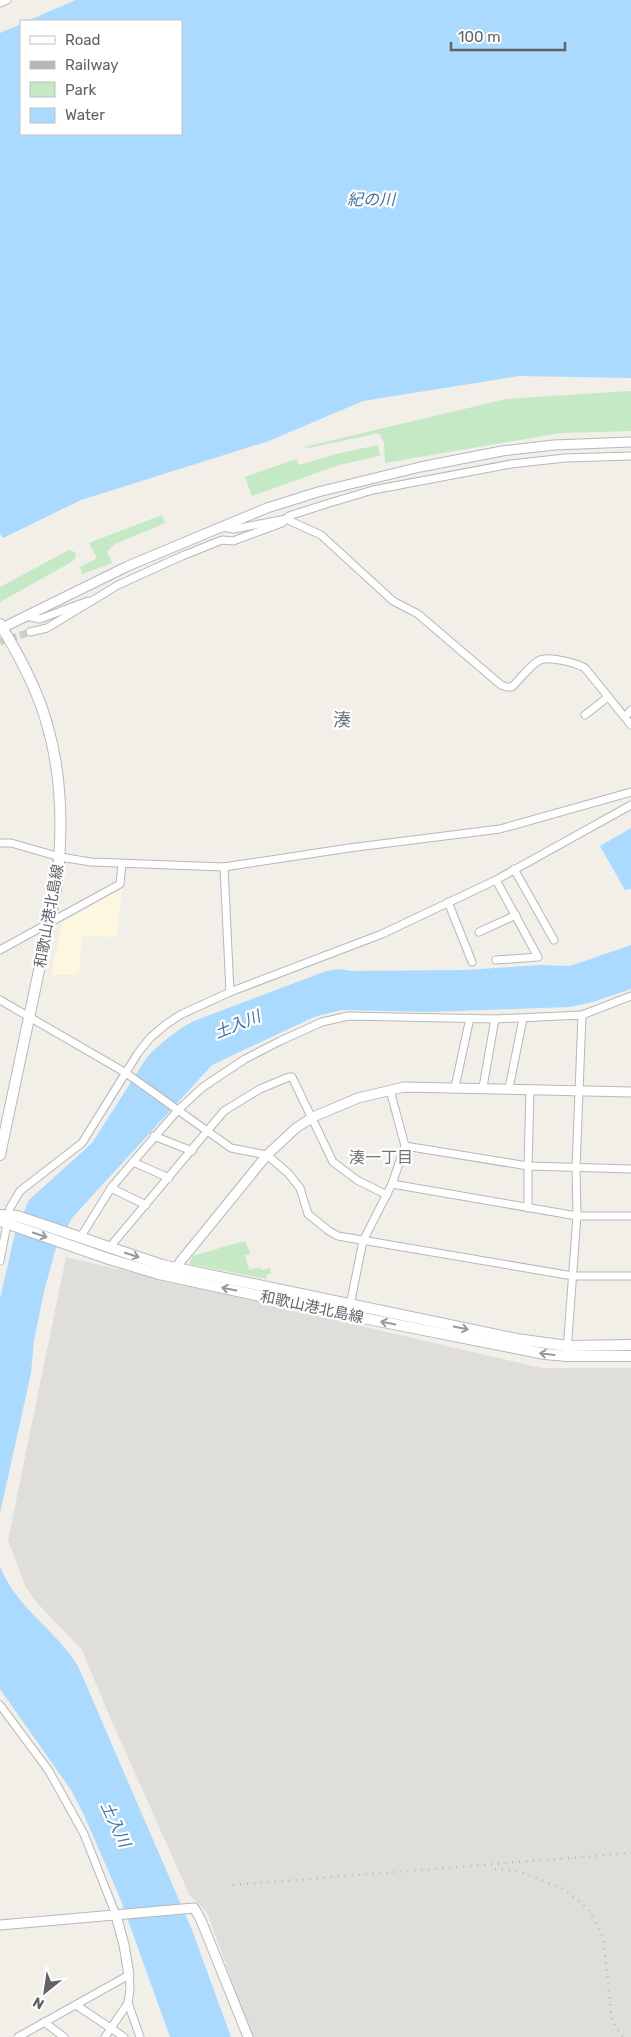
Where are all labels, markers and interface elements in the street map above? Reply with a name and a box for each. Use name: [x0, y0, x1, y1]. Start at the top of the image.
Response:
legend: [20, 20, 182, 135]
scale bar: [451, 20, 565, 52]
text: 100 m: [458, 28, 500, 46]
text: Road: [65, 31, 101, 49]
text: Railway: [65, 56, 119, 74]
text: Park: [65, 81, 96, 99]
text: Water: [65, 106, 105, 124]
water label: 紀の川: [347, 190, 397, 209]
district label: 湊: [333, 709, 351, 731]
street label: 和歌山港北島線: [31, 863, 67, 969]
water label: 土入川: [211, 1006, 265, 1042]
district label: 湊一丁目: [349, 1148, 413, 1167]
one-way arrow: [32, 1231, 48, 1241]
one-way arrow: [123, 1251, 139, 1261]
one-way arrow: [221, 1284, 237, 1293]
street label: 和歌山港北島線: [259, 1287, 365, 1327]
one-way arrow: [380, 1318, 396, 1327]
one-way arrow: [453, 1323, 469, 1333]
one-way arrow: [540, 1349, 556, 1359]
water label: 土入川: [97, 1798, 135, 1852]
north arrow: [20, 1967, 70, 2017]
text: N: [30, 1993, 47, 2013]

